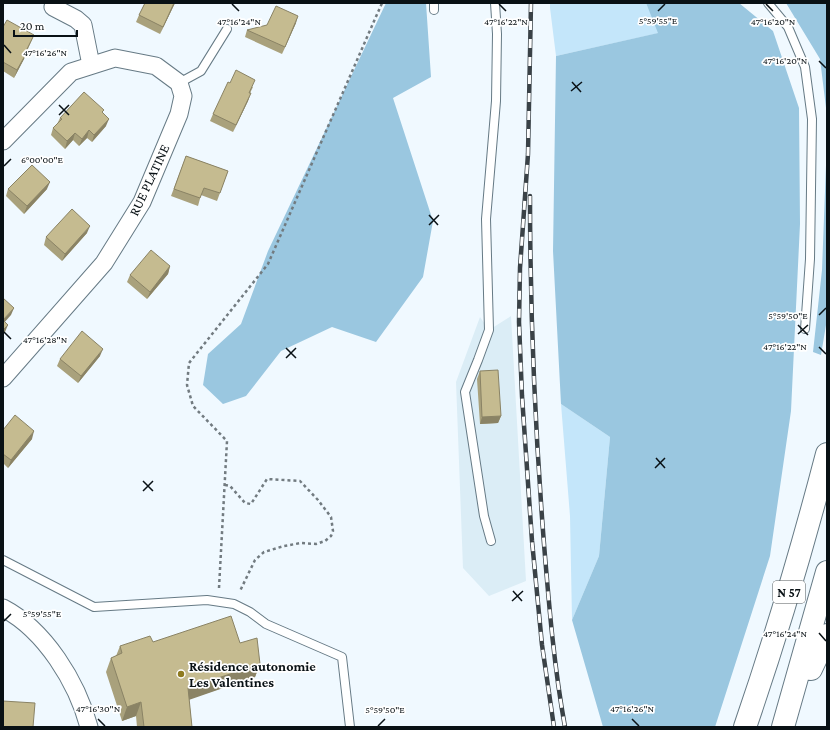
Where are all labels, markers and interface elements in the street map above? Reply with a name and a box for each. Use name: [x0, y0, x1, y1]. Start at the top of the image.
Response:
scale bar: [14, 12, 77, 38]
text: 5°59'55"E: [639, 15, 678, 26]
text: 47°16'24"N: [217, 16, 261, 27]
text: 47°16'22"N: [484, 16, 528, 27]
text: 47°16'20"N: [751, 16, 796, 27]
text: 20 m: [20, 19, 45, 33]
text: 47°16'26"N: [23, 47, 68, 58]
text: 47°16'20"N: [763, 55, 808, 66]
street label: RUE PLATINE: [125, 141, 173, 218]
text: 6°00'00"E: [21, 154, 64, 165]
text: 5°59'50"E: [768, 310, 808, 321]
text: 47°16'28"N: [23, 334, 68, 345]
text: 47°16'22"N: [763, 341, 807, 352]
road number: N 57: [773, 581, 805, 603]
text: 5°59'55"E: [23, 608, 62, 619]
text: 47°16'24"N: [763, 628, 807, 639]
place label: Résidence autonomie Les Valentines: [189, 658, 316, 690]
marker: Résidence autonomie Les Valentines: [176, 669, 186, 679]
text: 47°16'30"N: [76, 703, 121, 714]
text: 47°16'26"N: [610, 703, 655, 714]
text: 5°59'50"E: [365, 704, 405, 715]

